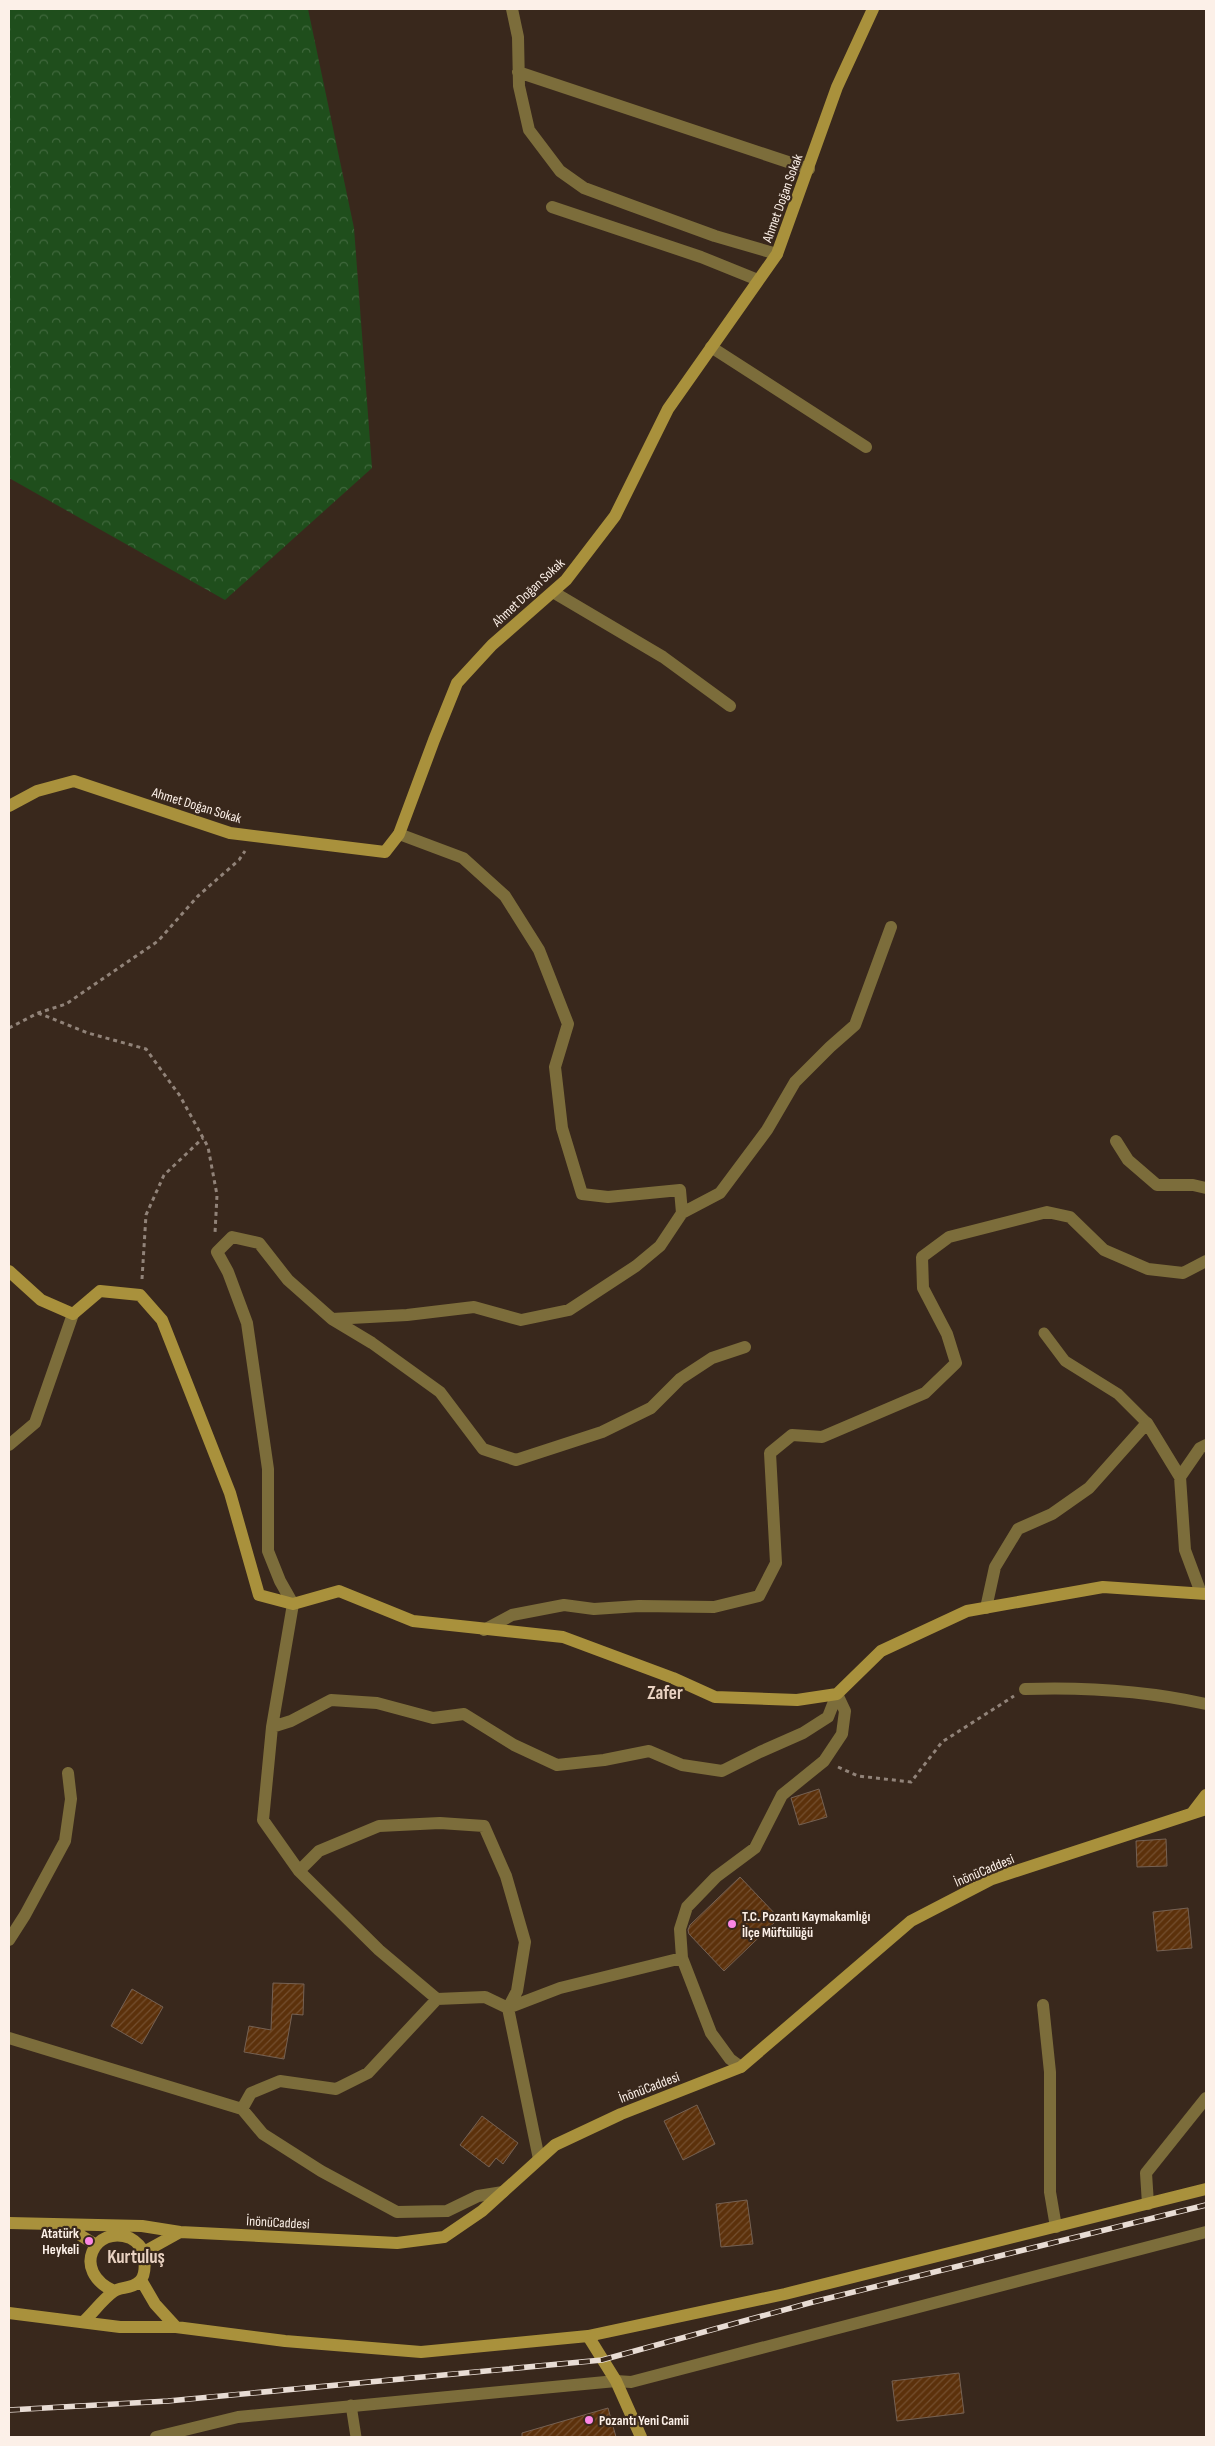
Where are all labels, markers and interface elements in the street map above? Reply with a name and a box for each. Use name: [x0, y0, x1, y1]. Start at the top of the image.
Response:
street label: Ahmet Doğan Sokak: [758, 151, 807, 246]
street label: Ahmet Doğan Sokak: [488, 554, 569, 631]
street label: Ahmet Doğan Sokak: [149, 783, 244, 827]
district label: Zafer: [647, 1682, 683, 1705]
street label: İnönüCaddesi: [952, 1850, 1017, 1891]
place label: T.C. Pozantı Kaymakamlığı İlçe Müftülüğü: [742, 1908, 870, 1941]
marker: T.C. Pozantı Kaymakamlığı İlçe Müftülüğü: [726, 1918, 738, 1930]
street label: İnönüCaddesi: [617, 2068, 682, 2107]
street label: İnönüCaddesi: [246, 2212, 310, 2233]
place label: Atatürk Heykeli: [40, 2225, 79, 2258]
marker: Atatürk Heykeli: [83, 2235, 95, 2247]
district label: Kurtuluş: [107, 2246, 165, 2269]
place label: Pozantı Yeni Camii: [599, 2412, 689, 2429]
marker: Pozantı Yeni Camii: [583, 2414, 595, 2426]

